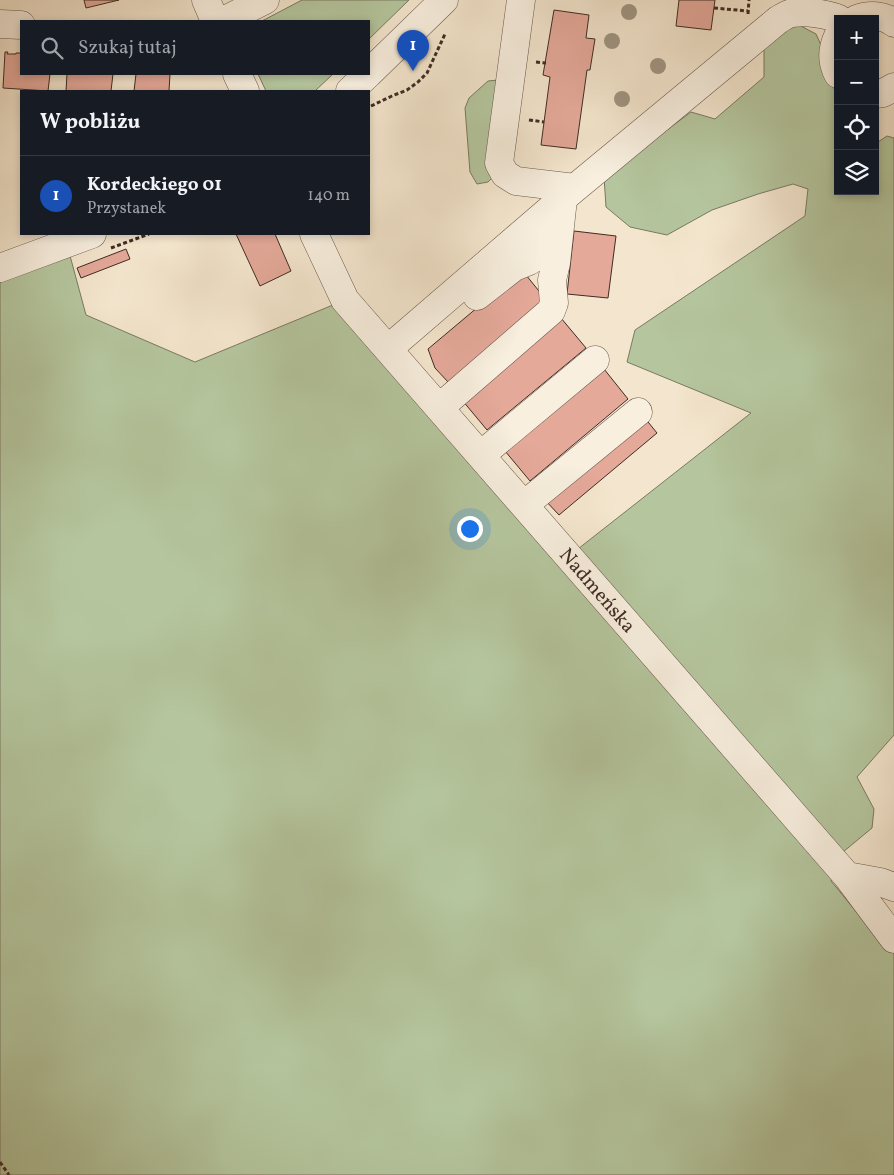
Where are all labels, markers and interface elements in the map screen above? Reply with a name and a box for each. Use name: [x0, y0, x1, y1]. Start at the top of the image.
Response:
map controls: [834, 15, 879, 195]
button: +: [834, 15, 879, 60]
search box: [20, 20, 370, 75]
pin: 1: [397, 30, 429, 71]
icon: search: [38, 34, 66, 62]
text: Szukaj tutaj: [78, 35, 177, 61]
button: −: [834, 60, 879, 105]
button: locate: [834, 105, 879, 150]
text: W pobliżu: [40, 108, 140, 137]
button: layers: [834, 150, 879, 195]
text: Kordeckiego 01: [87, 172, 222, 198]
text: 1: [53, 185, 59, 207]
text: 140 m: [308, 185, 350, 207]
text: Przystanek: [87, 198, 166, 220]
your location: [457, 516, 483, 542]
street label: Nadmeńska: [552, 543, 641, 640]

